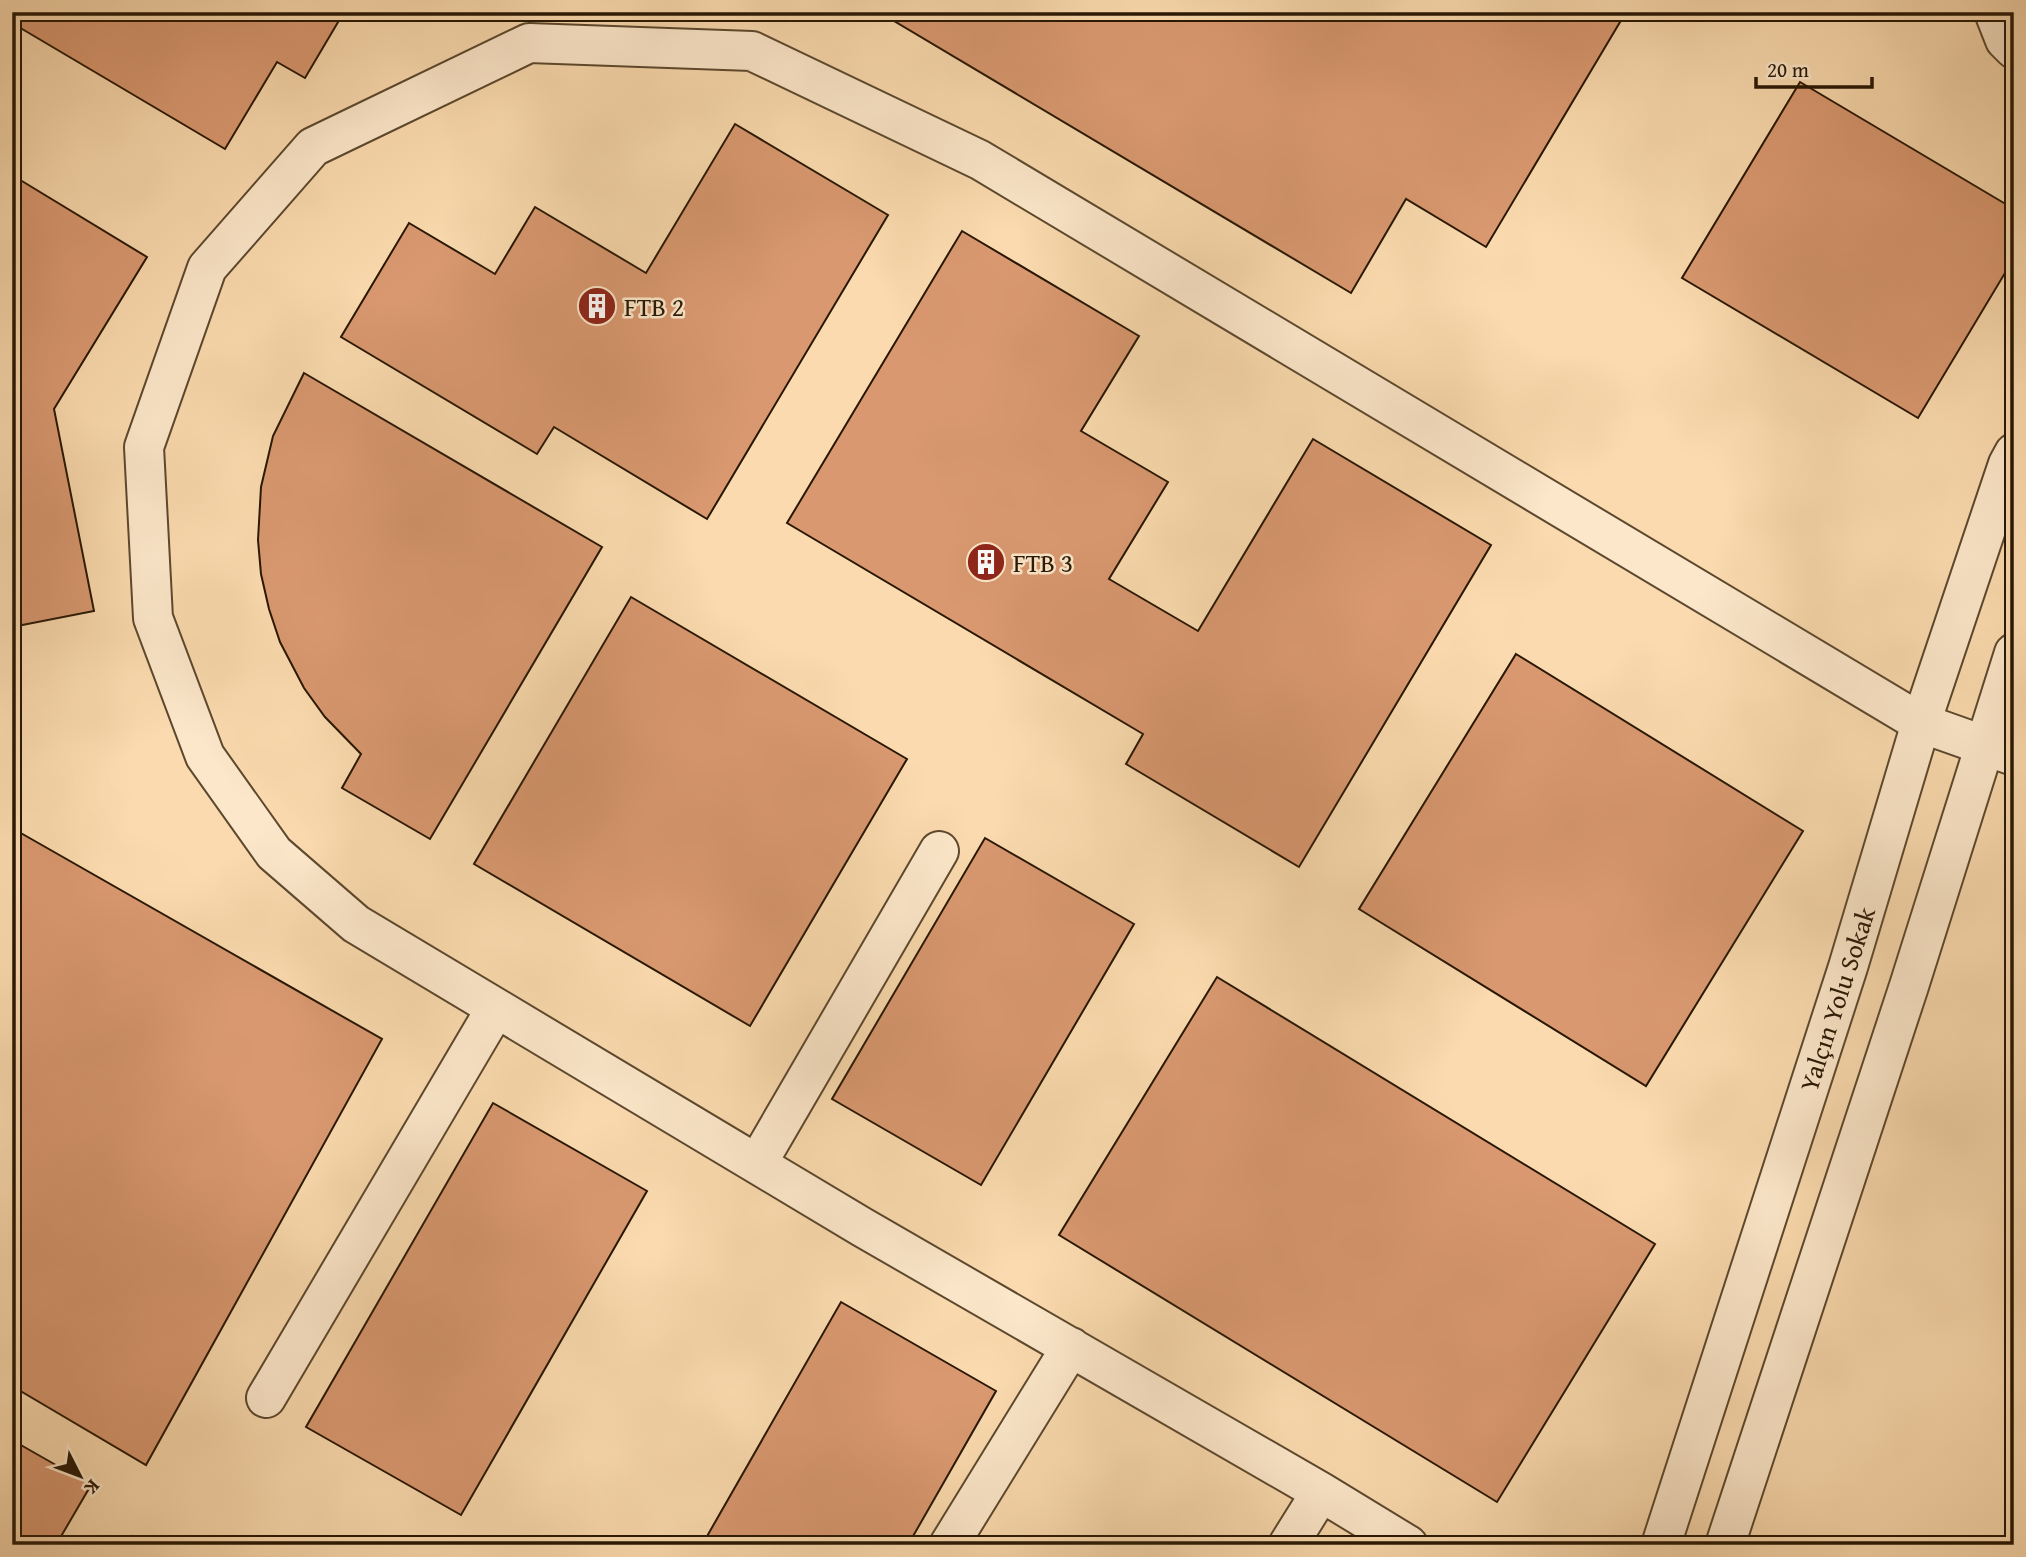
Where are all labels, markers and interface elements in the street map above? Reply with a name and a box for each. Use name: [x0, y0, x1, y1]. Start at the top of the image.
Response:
scale bar: [1756, 46, 1872, 90]
text: 20 m: [1767, 54, 1809, 85]
building icon: FTB 2: [576, 285, 618, 327]
place label: FTB 2: [624, 287, 684, 326]
building icon: FTB 3: [965, 541, 1007, 583]
place label: FTB 3: [1013, 543, 1073, 582]
street label: Yalçın Yolu Sokak: [1789, 901, 1885, 1096]
north arrow: [46, 1442, 116, 1512]
text: K: [78, 1474, 107, 1501]

